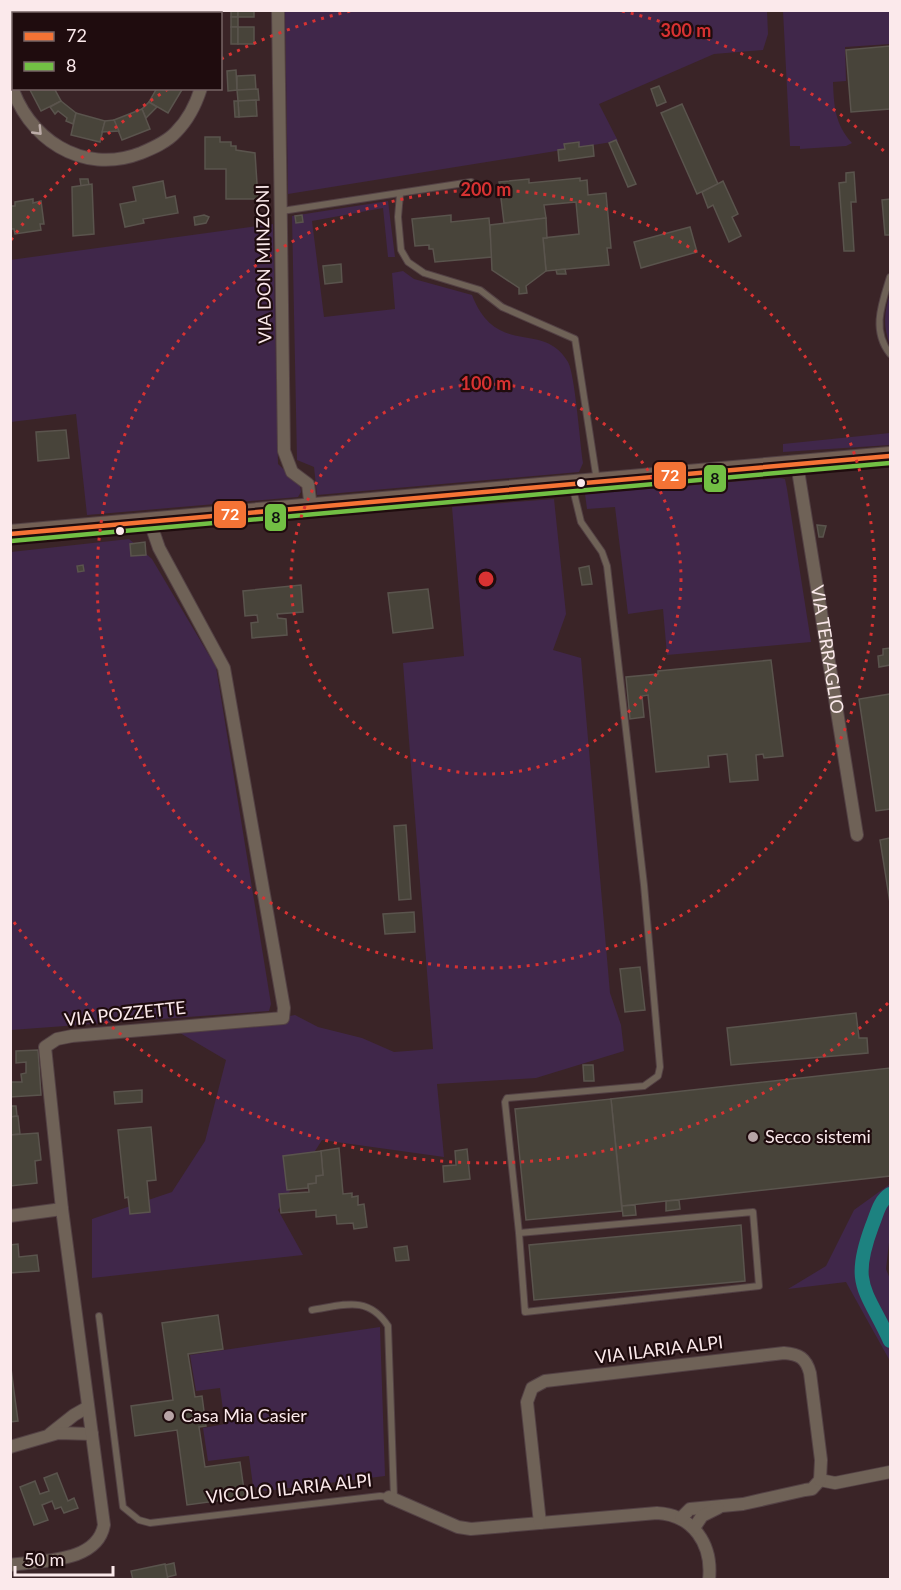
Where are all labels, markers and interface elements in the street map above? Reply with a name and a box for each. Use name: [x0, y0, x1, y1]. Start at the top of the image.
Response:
legend: [12, 12, 222, 90]
text: 300 m: [661, 19, 711, 41]
text: 72: [66, 24, 87, 46]
text: 8: [66, 54, 76, 76]
one-way arrow: [31, 125, 42, 135]
text: 200 m: [461, 178, 511, 200]
street label: VIA DON MINZONI: [251, 184, 275, 344]
text: 100 m: [461, 372, 511, 394]
line badge: 72: [653, 461, 687, 490]
line badge: 8: [703, 464, 727, 493]
text: 72: [661, 465, 679, 484]
text: 8: [710, 468, 720, 487]
unlabelled marker: [575, 477, 587, 489]
line badge: 72: [213, 500, 247, 529]
line badge: 8: [264, 503, 287, 532]
text: 72: [221, 504, 239, 523]
text: 8: [271, 507, 281, 526]
unlabelled marker: [114, 525, 126, 537]
centre of rings: [476, 569, 496, 589]
street label: VIA TERRAGLIO: [807, 583, 849, 715]
street label: VIA POZZETTE: [63, 996, 187, 1030]
place label: Secco sistemi: [765, 1125, 871, 1147]
marker: Secco sistemi: [746, 1130, 760, 1144]
street label: VIA ILARIA ALPI: [593, 1330, 724, 1368]
place label: Casa Mia Casier: [181, 1404, 307, 1426]
marker: Casa Mia Casier: [162, 1409, 176, 1423]
street label: VICOLO ILARIA ALPI: [205, 1468, 373, 1508]
scale bar: [15, 1539, 112, 1577]
text: 50 m: [24, 1548, 64, 1570]

